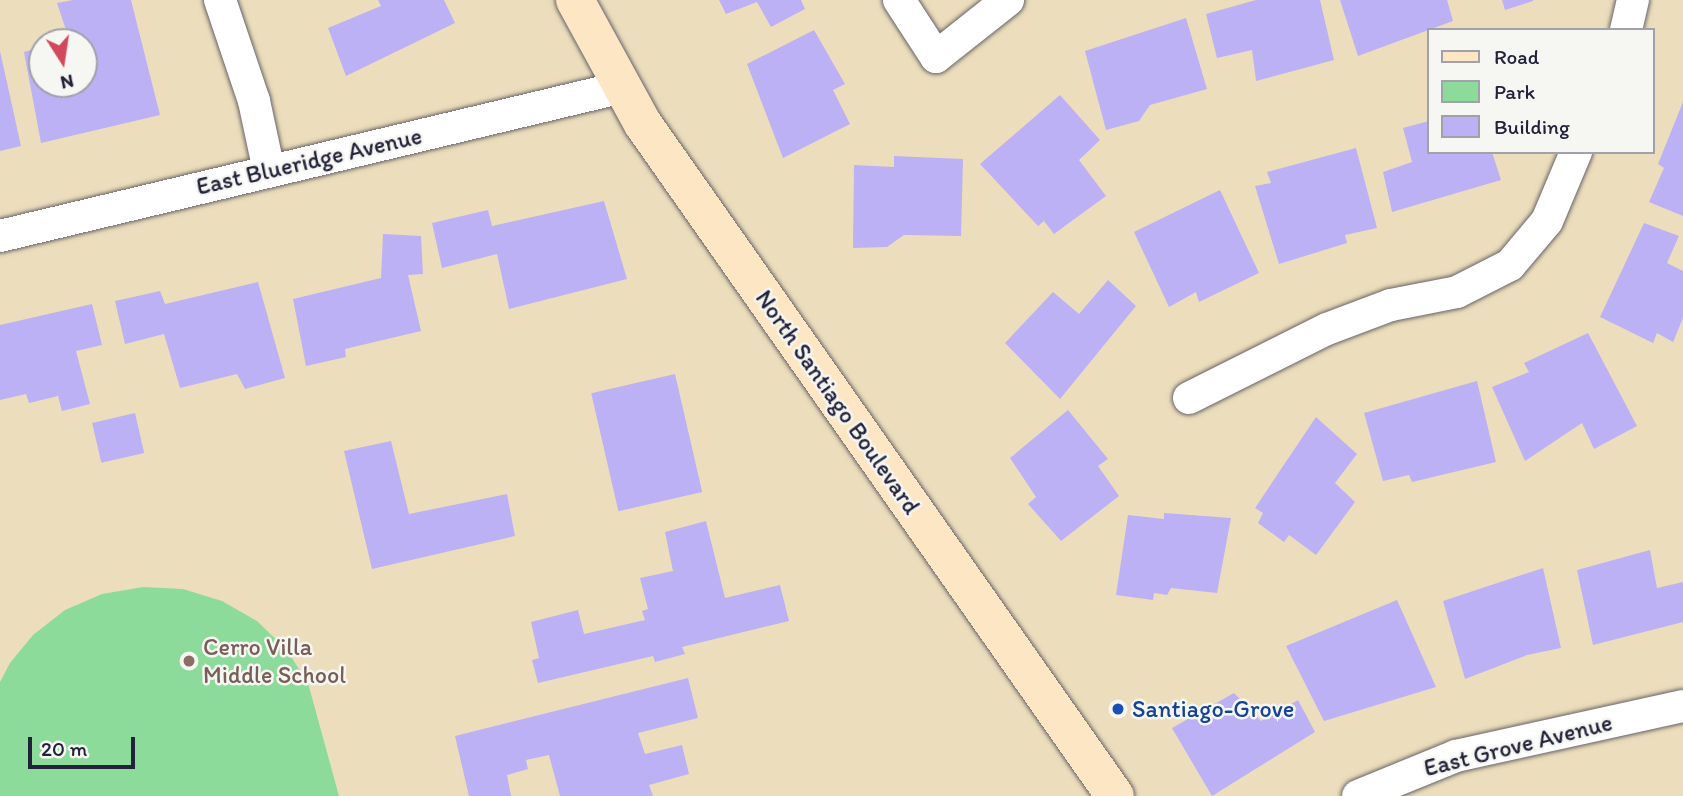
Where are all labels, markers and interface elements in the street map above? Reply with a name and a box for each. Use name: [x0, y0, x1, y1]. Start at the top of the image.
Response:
north arrow: [28, 28, 98, 98]
legend: [1428, 28, 1655, 154]
text: Road: [1494, 44, 1539, 69]
text: N: [58, 69, 76, 95]
text: Park: [1494, 79, 1535, 104]
text: Building: [1494, 114, 1570, 139]
street label: East Blueridge Avenue: [194, 121, 424, 201]
street label: North Santiago Boulevard: [749, 284, 927, 520]
place label: Cerro Villa Middle School: [203, 633, 346, 689]
marker: Cerro Villa Middle School: [181, 653, 197, 669]
place label: Santiago-Grove: [1132, 695, 1294, 723]
marker: Santiago-Grove: [1110, 701, 1126, 717]
street label: East Grove Avenue: [1421, 708, 1615, 782]
scale bar: [32, 722, 138, 766]
text: 20 m: [41, 736, 87, 761]

